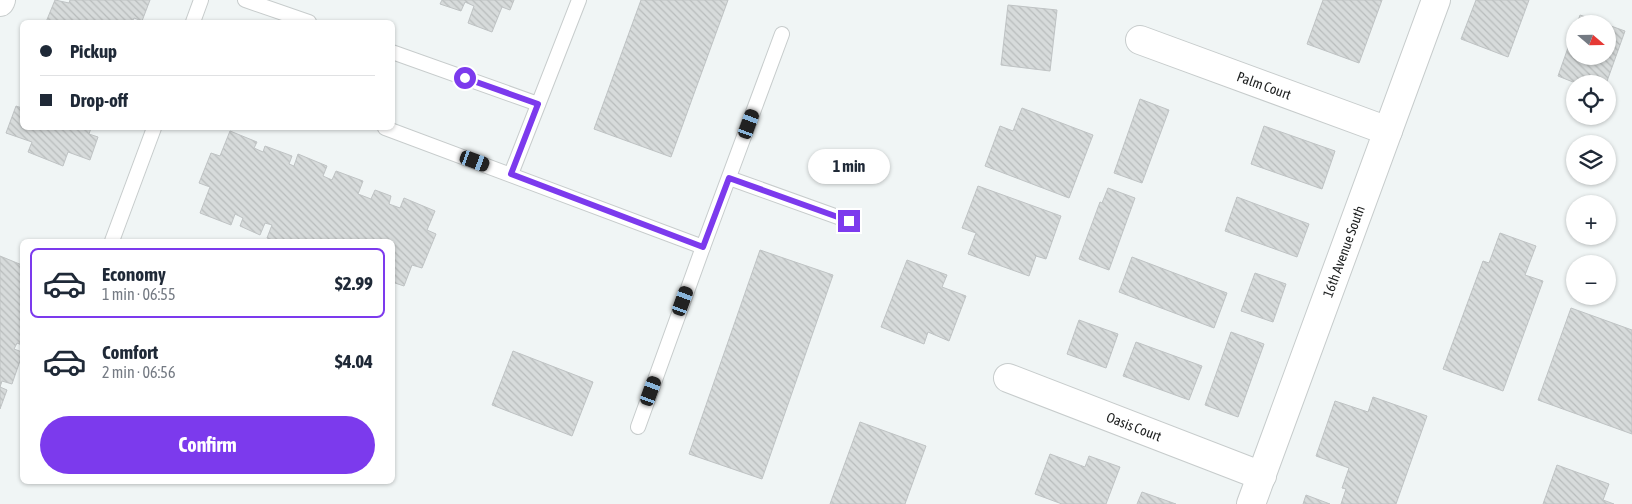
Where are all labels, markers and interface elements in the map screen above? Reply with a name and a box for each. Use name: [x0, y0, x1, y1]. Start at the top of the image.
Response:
north arrow: [1566, 15, 1616, 65]
map controls: [1566, 15, 1616, 305]
text: Pickup: [70, 40, 117, 62]
route start: [454, 67, 476, 89]
street label: Palm Court: [1235, 68, 1293, 103]
button: locate: [1566, 75, 1616, 125]
text: Drop-off: [70, 89, 128, 111]
car: [736, 107, 761, 141]
button: layers: [1566, 135, 1616, 185]
callout: 1 min: [808, 148, 890, 184]
car: [458, 149, 491, 173]
text: 1 min: [833, 157, 865, 175]
button: +: [1566, 195, 1616, 245]
street label: 16th Avenue South: [1320, 203, 1368, 300]
route end: [838, 210, 860, 232]
button: −: [1566, 255, 1616, 305]
icon: car: [42, 261, 87, 306]
text: Economy: [102, 263, 166, 285]
text: $2.99: [335, 272, 373, 294]
car: [670, 284, 695, 318]
text: 1 min · 06:55: [102, 285, 175, 303]
icon: car: [42, 339, 87, 384]
text: Comfort: [102, 341, 158, 363]
text: $4.04: [335, 350, 373, 372]
text: 2 min · 06:56: [102, 363, 175, 381]
car: [638, 374, 663, 408]
street label: Oasis Court: [1104, 409, 1164, 444]
button: Confirm: [40, 416, 375, 474]

